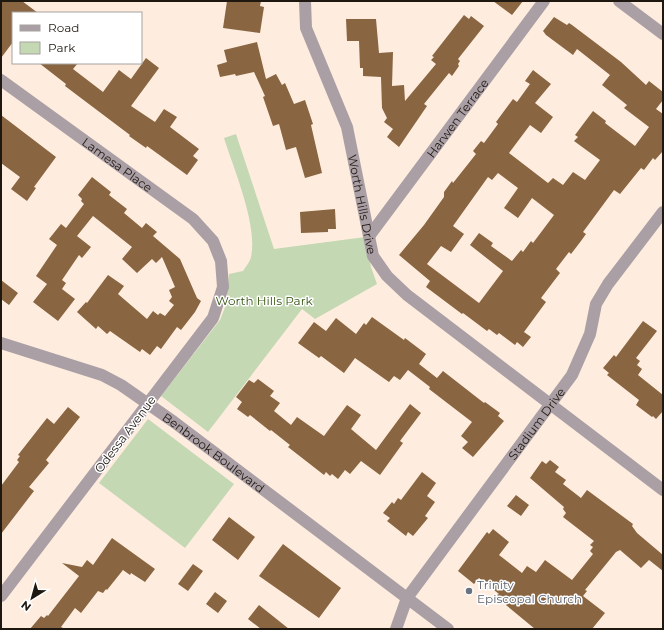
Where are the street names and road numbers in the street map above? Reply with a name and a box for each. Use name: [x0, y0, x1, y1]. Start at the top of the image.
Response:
street label: Harwen Terrace: [423, 76, 491, 160]
street label: Lamesa Place: [80, 134, 156, 195]
street label: Worth Hills Drive: [345, 153, 380, 255]
street label: Stadium Drive: [505, 384, 568, 462]
street label: Odessa Avenue: [91, 392, 159, 476]
street label: Benbrook Boulevard: [160, 409, 268, 495]

